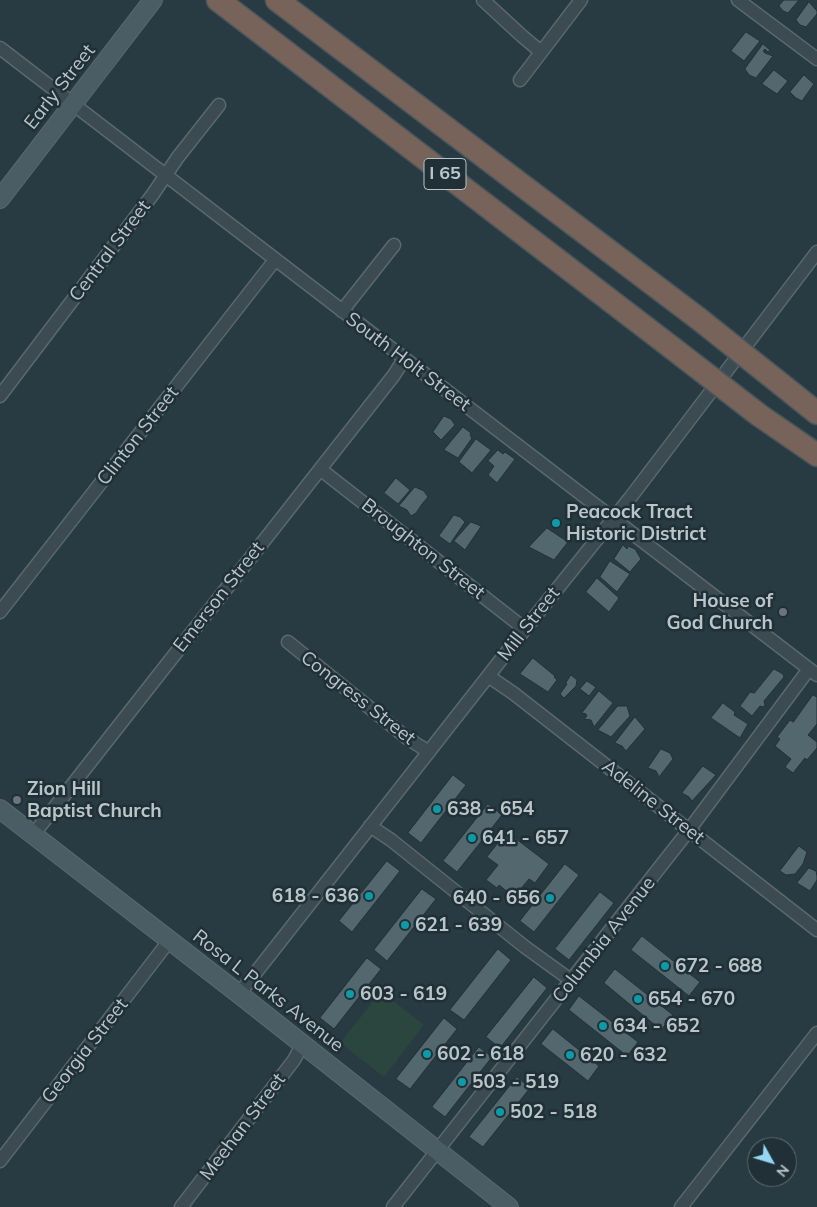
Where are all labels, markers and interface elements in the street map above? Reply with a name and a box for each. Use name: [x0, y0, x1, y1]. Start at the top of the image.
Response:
street label: Early Street: [20, 40, 100, 134]
road number: I 65: [424, 158, 466, 190]
street label: Central Street: [65, 196, 155, 306]
street label: South Holt Street: [341, 308, 475, 416]
street label: Clinton Street: [92, 382, 184, 490]
street label: Broughton Street: [357, 494, 489, 604]
place label: Peacock Tract Historic District: [566, 501, 706, 545]
marker: Peacock Tract Historic District: [550, 517, 562, 529]
street label: Emerson Street: [169, 537, 269, 657]
street label: Mill Street: [493, 583, 565, 665]
place label: House of God Church: [667, 590, 773, 634]
marker: House of God Church: [777, 606, 789, 618]
street label: Congress Street: [296, 646, 420, 750]
street label: Adeline Street: [597, 755, 709, 849]
place label: Zion Hill Baptist Church: [27, 778, 162, 822]
marker: Zion Hill Baptist Church: [11, 794, 23, 806]
place label: 638 - 654: [447, 798, 534, 820]
marker: 638 - 654: [431, 803, 443, 815]
place label: 641 - 657: [482, 827, 569, 849]
marker: 641 - 657: [466, 832, 478, 844]
street label: Columbia Avenue: [548, 872, 660, 1008]
place label: 618 - 636: [272, 885, 359, 907]
place label: 640 - 656: [453, 887, 540, 909]
marker: 618 - 636: [363, 890, 375, 902]
marker: 640 - 656: [544, 892, 556, 904]
place label: 621 - 639: [415, 914, 502, 936]
marker: 621 - 639: [399, 919, 411, 931]
street label: Rosa L Parks Avenue: [188, 925, 348, 1057]
place label: 672 - 688: [675, 955, 762, 977]
marker: 672 - 688: [659, 960, 671, 972]
place label: 603 - 619: [360, 983, 447, 1005]
marker: 603 - 619: [344, 988, 356, 1000]
place label: 654 - 670: [648, 988, 735, 1010]
marker: 654 - 670: [632, 993, 644, 1005]
street label: Georgia Street: [37, 994, 133, 1108]
place label: 634 - 652: [613, 1015, 700, 1037]
marker: 634 - 652: [597, 1020, 609, 1032]
place label: 602 - 618: [437, 1043, 524, 1065]
place label: 620 - 632: [580, 1044, 667, 1066]
marker: 602 - 618: [421, 1048, 433, 1060]
marker: 620 - 632: [564, 1049, 576, 1061]
street label: Meehan Street: [195, 1069, 291, 1185]
place label: 503 - 519: [472, 1071, 559, 1093]
marker: 503 - 519: [456, 1076, 468, 1088]
place label: 502 - 518: [510, 1101, 597, 1123]
marker: 502 - 518: [494, 1106, 506, 1118]
north arrow: [747, 1137, 797, 1187]
text: N: [773, 1161, 793, 1181]

